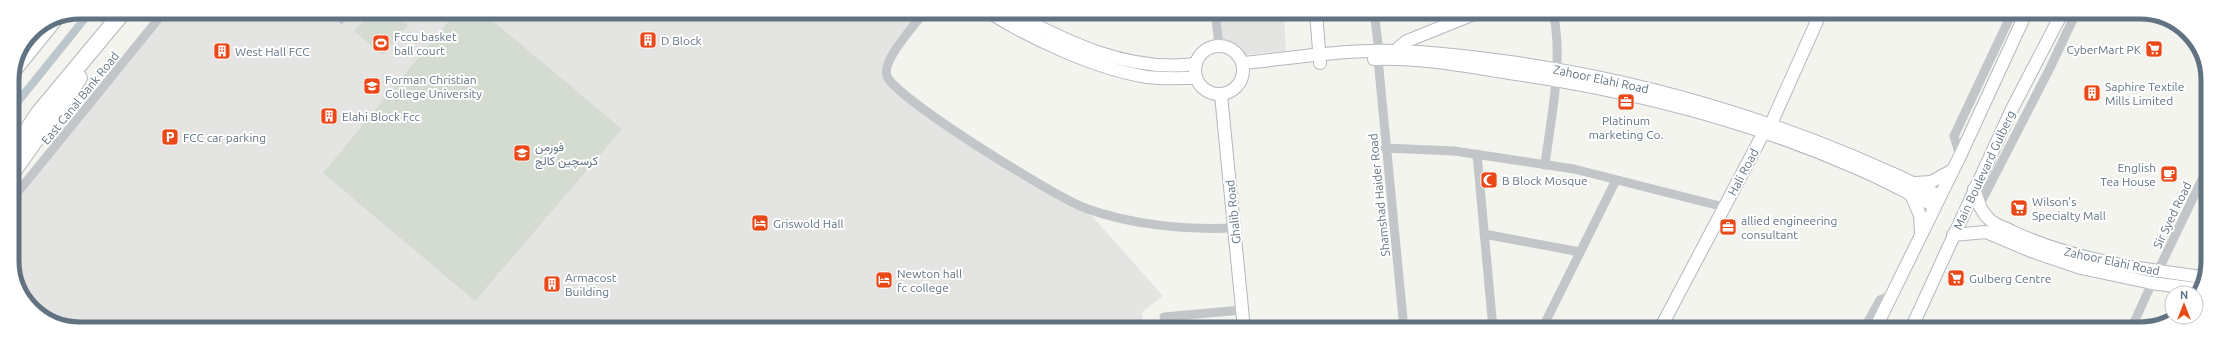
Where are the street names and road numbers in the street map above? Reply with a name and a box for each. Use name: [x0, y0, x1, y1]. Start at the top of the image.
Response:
street label: East Canal Bank Road: [39, 49, 121, 147]
street label: Zahoor Elahi Road: [1552, 63, 1650, 95]
street label: Main Boulevard Gulberg: [1951, 108, 2017, 232]
street label: Shamshad Haider Road: [1366, 133, 1392, 257]
street label: Hali Road: [1725, 146, 1761, 198]
street label: Ghalib Road: [1223, 179, 1243, 245]
street label: Sir Syed Road: [2150, 180, 2194, 250]
street label: Zahoor Elahi Road: [2063, 245, 2161, 277]

